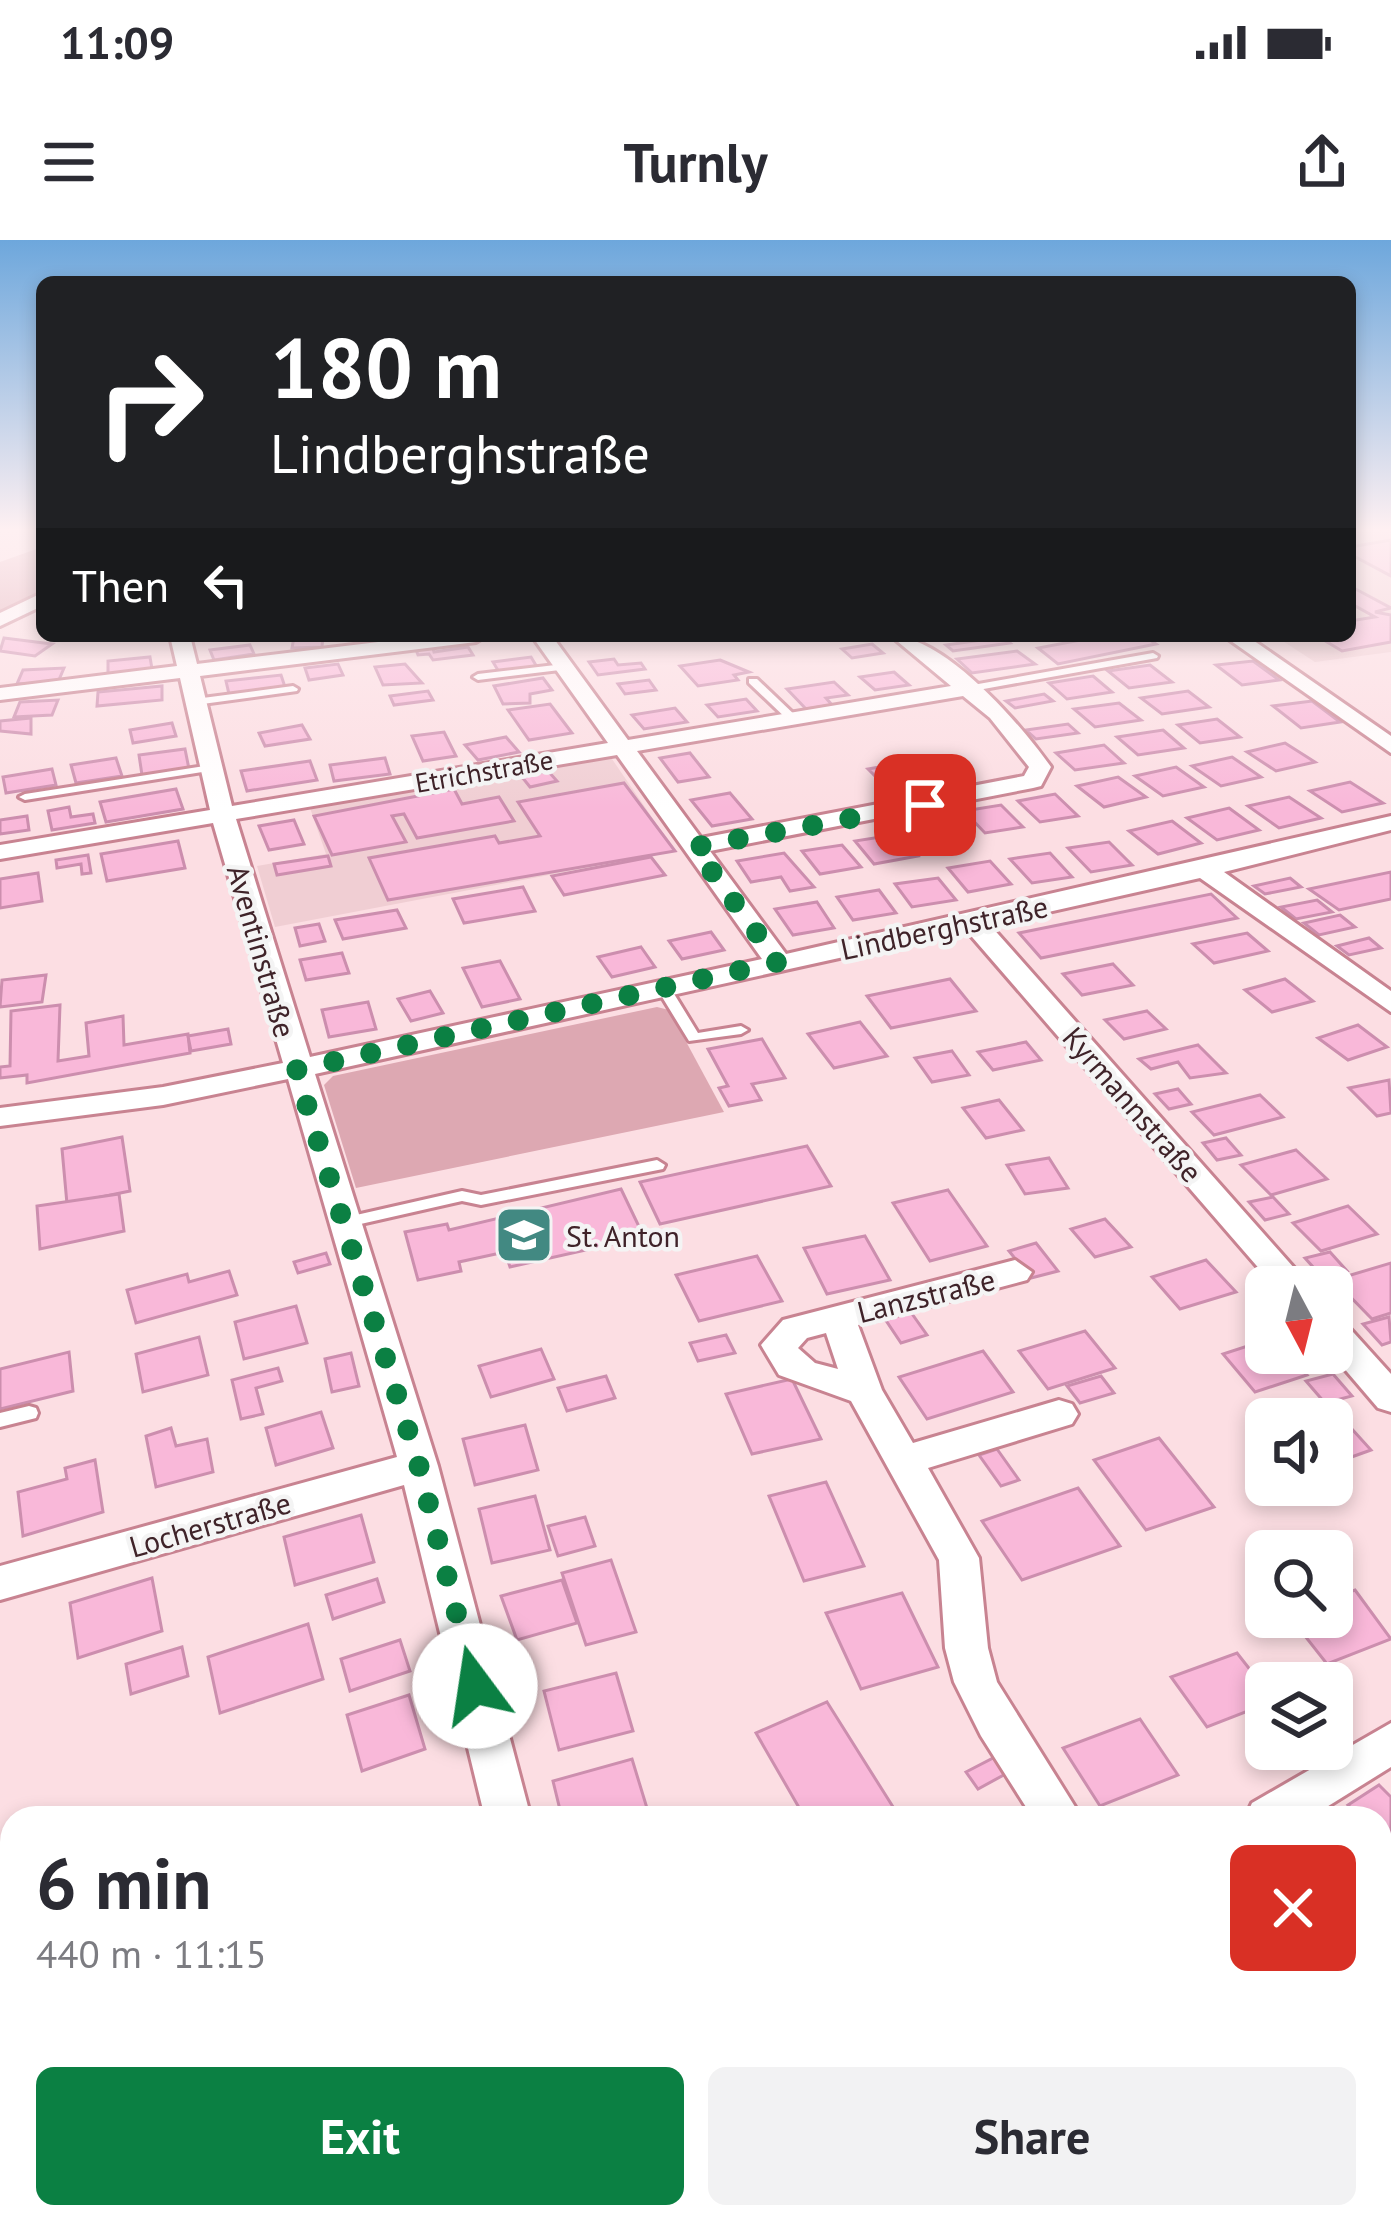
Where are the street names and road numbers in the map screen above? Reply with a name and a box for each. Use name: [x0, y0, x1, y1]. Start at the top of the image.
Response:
street label: Etrichstraße: [412, 742, 556, 800]
street label: Aventinstraße: [219, 860, 305, 1042]
street label: Lindberghstraße: [837, 886, 1051, 968]
street label: Kyrmannstraße: [1055, 1018, 1211, 1190]
street label: Lanzstraße: [853, 1259, 999, 1331]
street label: Locherstraße: [125, 1482, 295, 1566]

